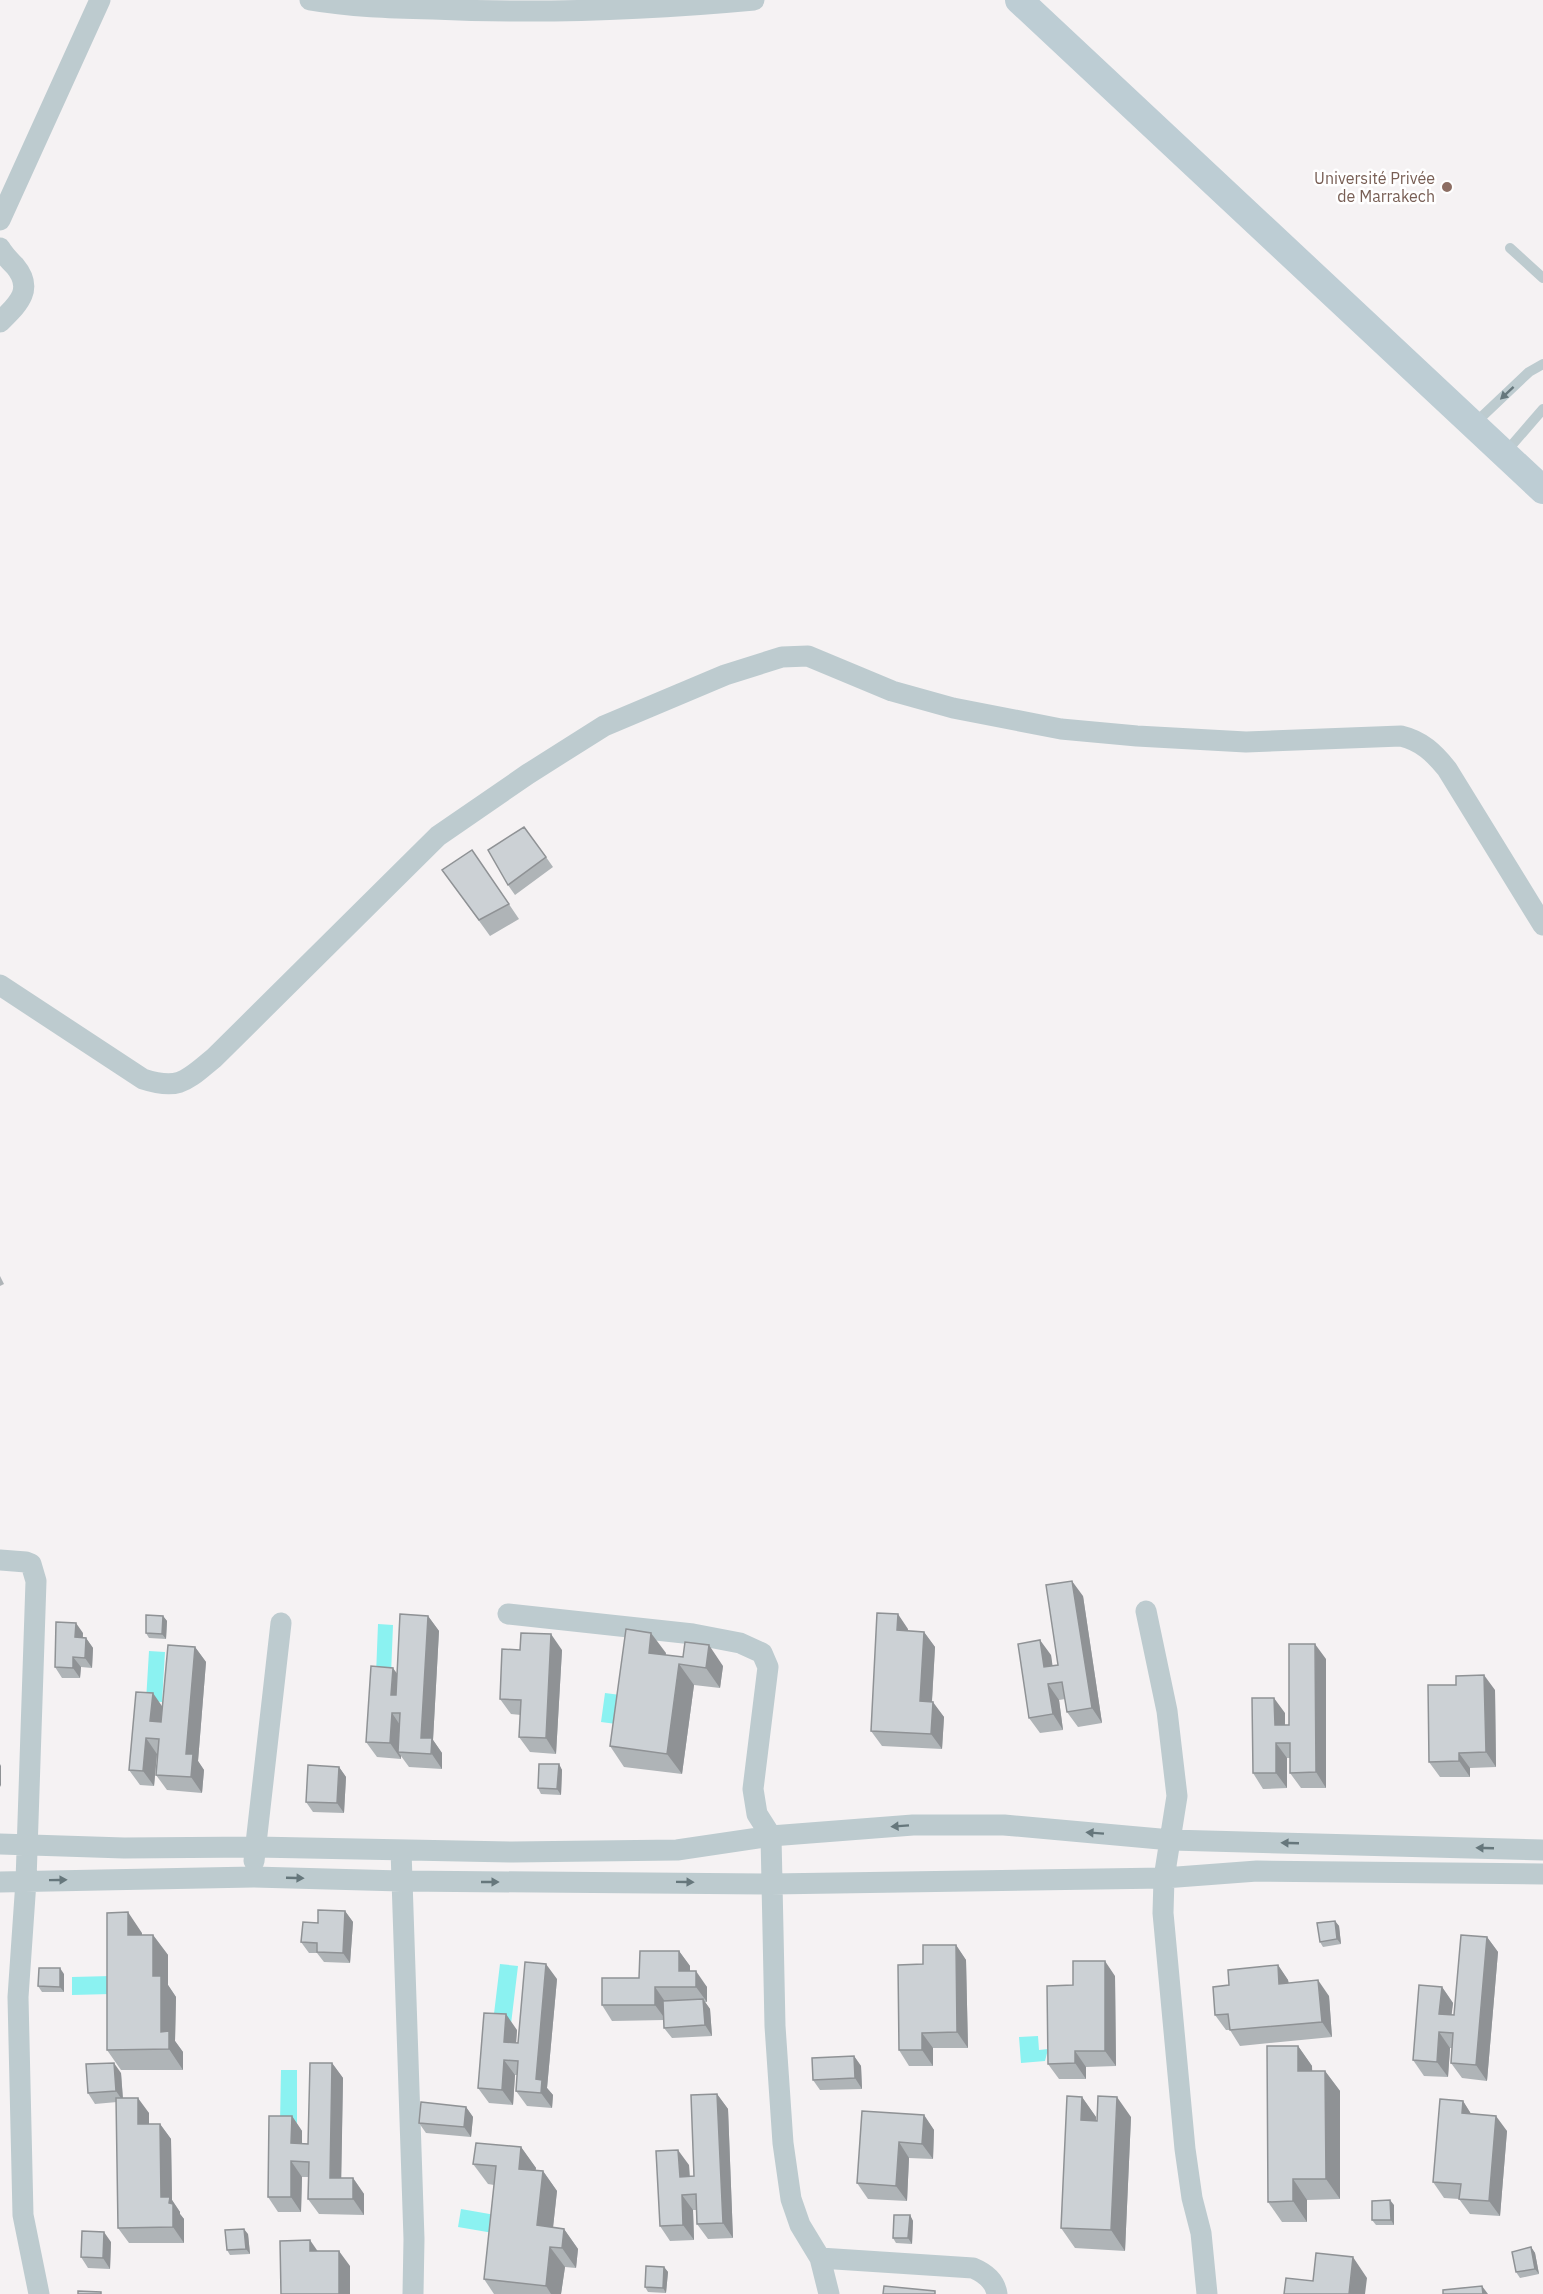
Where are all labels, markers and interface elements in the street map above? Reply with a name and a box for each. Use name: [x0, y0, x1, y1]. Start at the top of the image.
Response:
place label: Université Privée de Marrakech: [1314, 168, 1435, 206]
marker: Université Privée de Marrakech: [1440, 180, 1454, 194]
one-way arrow: [1500, 386, 1515, 399]
one-way arrow: [891, 1821, 910, 1831]
one-way arrow: [1085, 1829, 1104, 1838]
one-way arrow: [1280, 1839, 1299, 1848]
one-way arrow: [1475, 1844, 1494, 1853]
one-way arrow: [286, 1874, 305, 1883]
one-way arrow: [49, 1876, 68, 1885]
one-way arrow: [481, 1877, 500, 1887]
one-way arrow: [676, 1877, 695, 1887]

